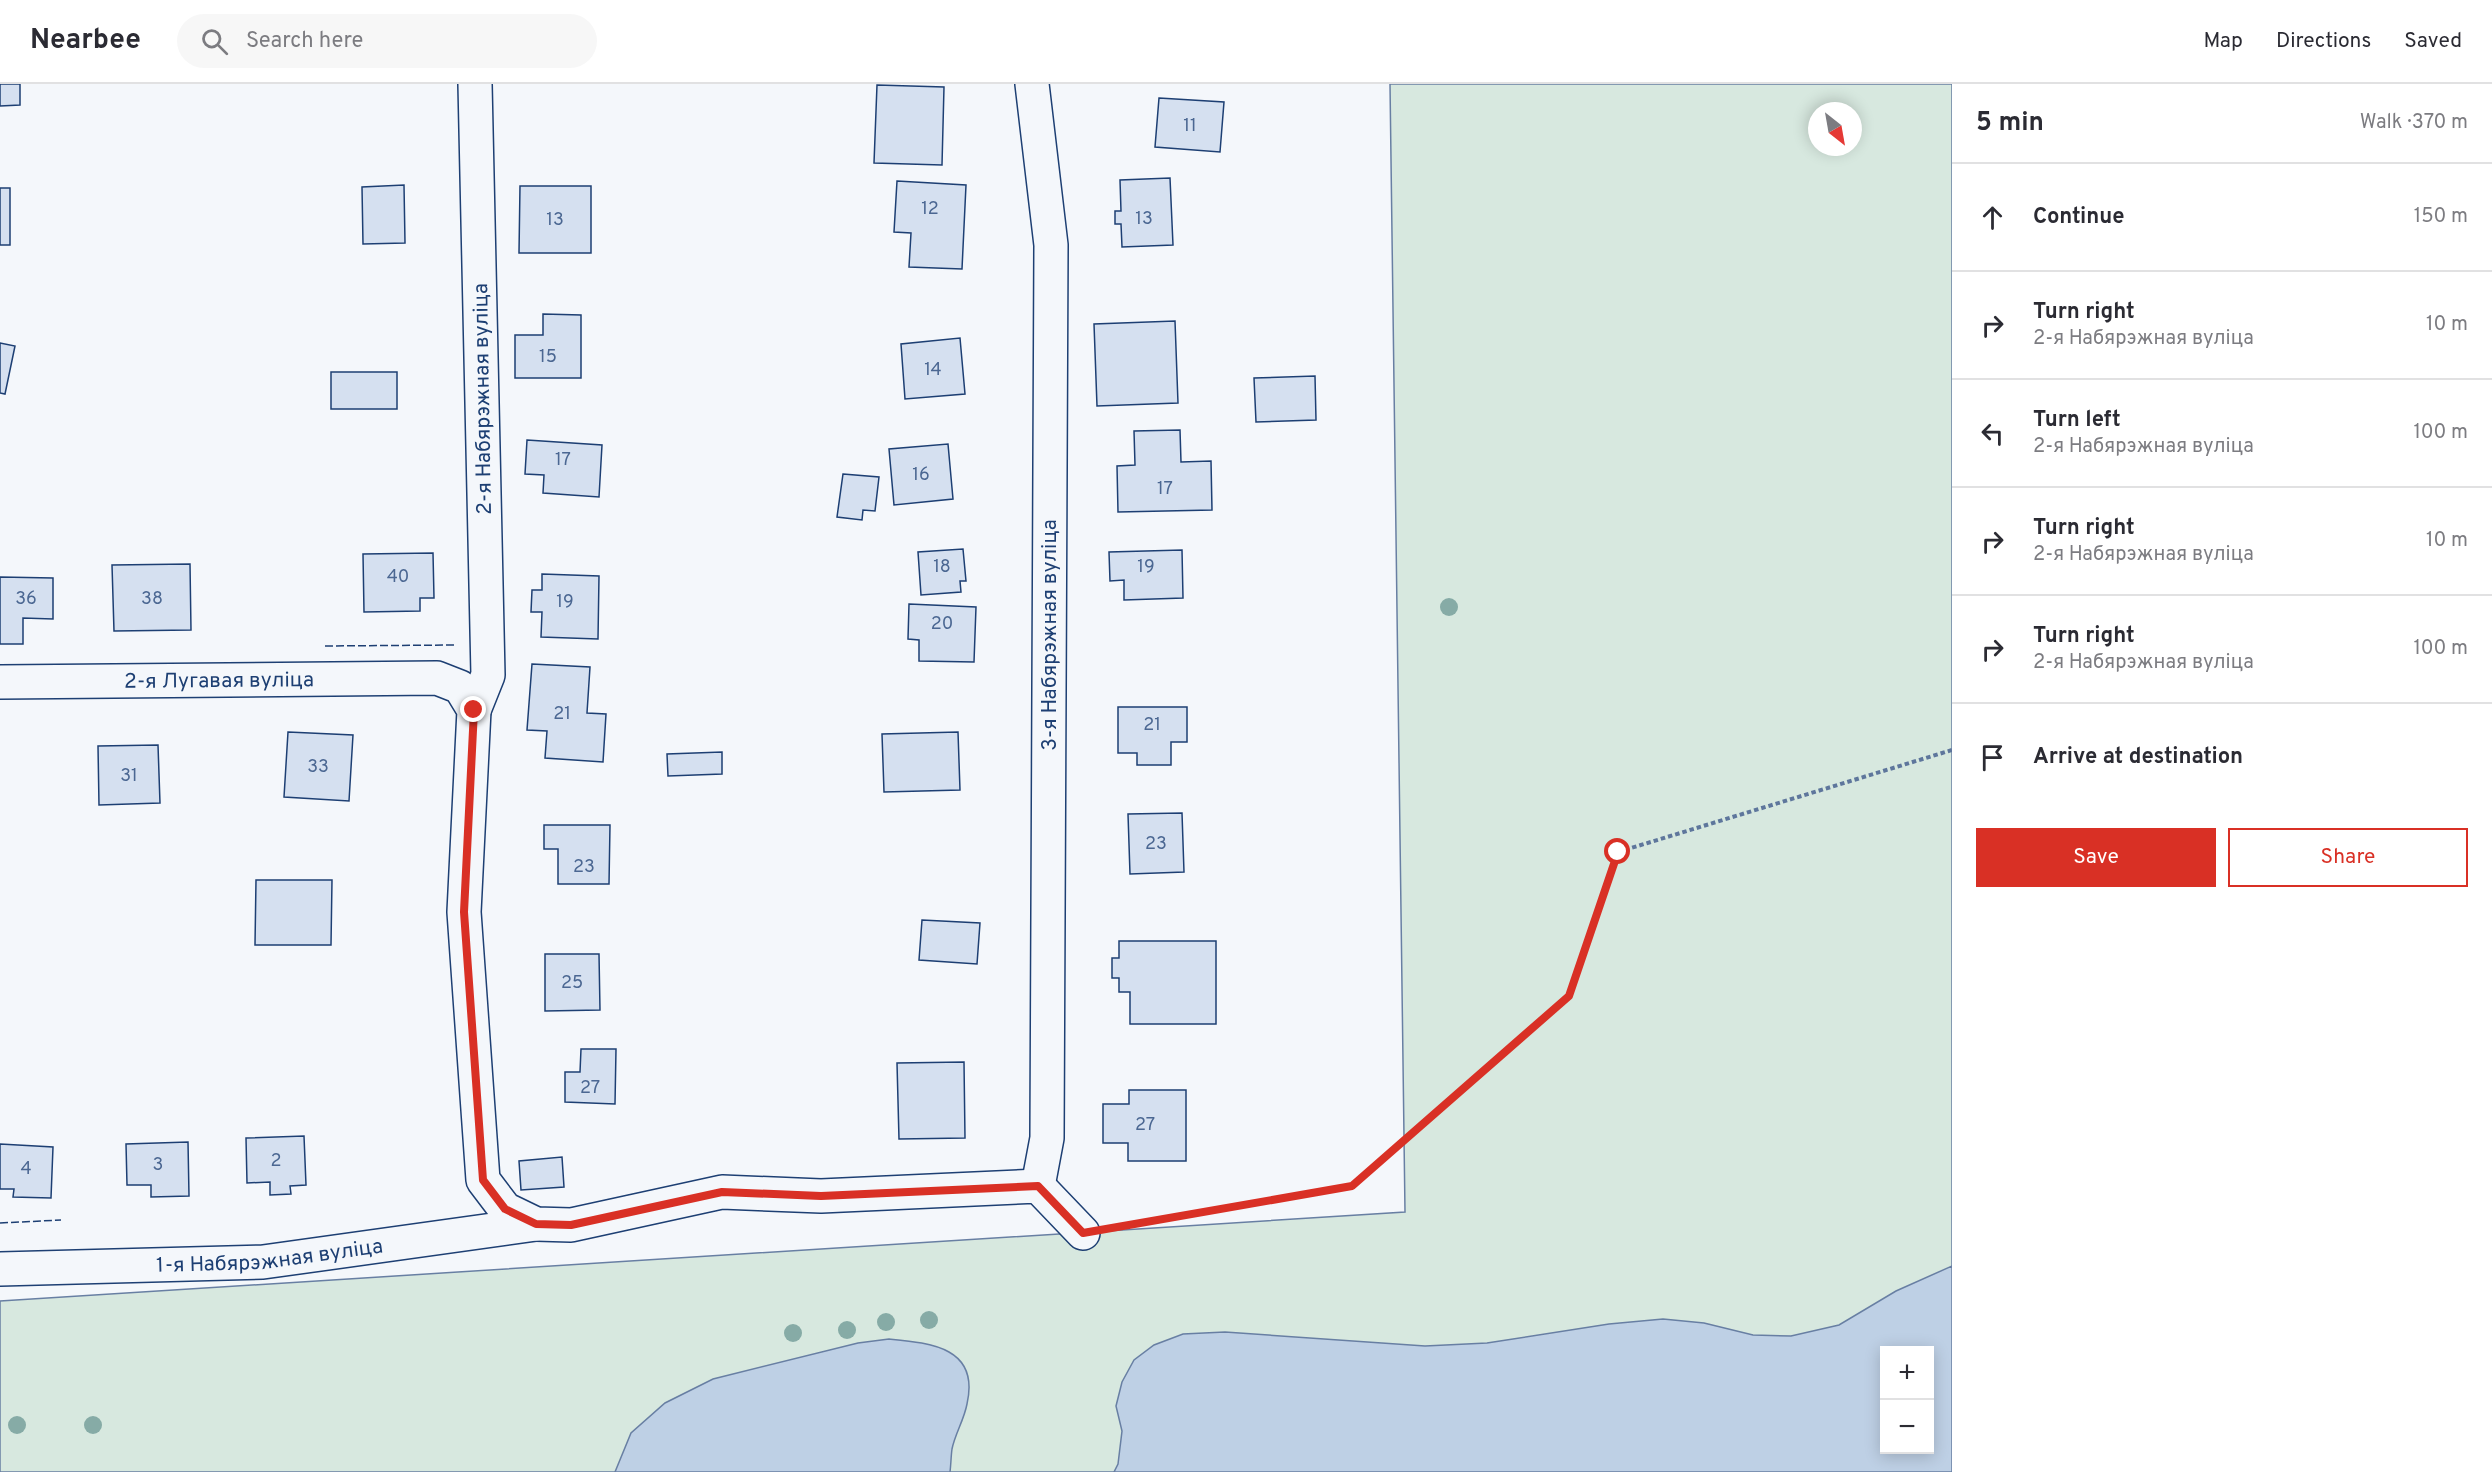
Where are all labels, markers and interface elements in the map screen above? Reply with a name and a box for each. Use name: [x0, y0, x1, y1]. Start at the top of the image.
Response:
search box: [177, 14, 597, 68]
text: Nearbee: [30, 23, 141, 59]
icon: search: [198, 25, 231, 58]
text: Search here: [246, 28, 363, 55]
text: Map: [2203, 28, 2243, 55]
text: Directions: [2276, 28, 2371, 55]
text: Saved: [2404, 28, 2462, 55]
north arrow: [1808, 102, 1862, 156]
text: 5 min: [1976, 107, 2044, 140]
text: Walk · 370 m: [2360, 110, 2468, 136]
house number: 11: [1183, 115, 1197, 138]
house number: 12: [921, 198, 939, 221]
icon: ahead: [1976, 201, 2009, 234]
text: Continue: [2033, 204, 2124, 231]
text: 150 m: [2414, 204, 2468, 230]
house number: 13: [1135, 208, 1153, 231]
house number: 13: [546, 209, 564, 232]
street label: 2-я Набярэжная вуліца: [468, 283, 499, 515]
text: Turn right: [2033, 299, 2135, 326]
icon: right: [1976, 309, 2009, 342]
text: 10 m: [2426, 312, 2468, 338]
text: 2-я Набярэжная вуліца: [2033, 326, 2254, 352]
house number: 15: [539, 346, 557, 369]
house number: 14: [924, 359, 942, 382]
text: Turn left: [2033, 407, 2121, 434]
icon: left: [1976, 417, 2009, 450]
text: 100 m: [2413, 420, 2468, 446]
text: 2-я Набярэжная вуліца: [2033, 434, 2254, 460]
house number: 17: [555, 449, 571, 472]
house number: 16: [912, 464, 930, 487]
house number: 17: [1157, 478, 1173, 501]
text: Turn right: [2033, 515, 2135, 542]
street label: 3-я Набярэжная вуліца: [1037, 519, 1064, 751]
icon: right: [1976, 525, 2009, 558]
text: 10 m: [2426, 528, 2468, 554]
text: 2-я Набярэжная вуліца: [2033, 542, 2254, 568]
house number: 18: [933, 556, 951, 579]
house number: 19: [1137, 556, 1155, 579]
house number: 40: [387, 566, 409, 589]
house number: 36: [15, 588, 37, 611]
house number: 38: [141, 588, 163, 611]
house number: 19: [556, 591, 574, 614]
house number: 20: [931, 613, 953, 636]
text: Turn right: [2033, 623, 2135, 650]
icon: right: [1976, 633, 2009, 666]
text: 100 m: [2413, 636, 2468, 662]
text: 2-я Набярэжная вуліца: [2033, 650, 2254, 676]
street label: 2-я Лугавая вуліца: [124, 667, 314, 696]
route end: [460, 696, 486, 722]
house number: 21: [553, 703, 571, 726]
house number: 21: [1143, 714, 1161, 737]
icon: arrive: [1976, 741, 2009, 774]
text: Arrive at destination: [2033, 744, 2243, 771]
house number: 33: [307, 756, 329, 779]
house number: 31: [120, 765, 138, 788]
button: Save: [1976, 828, 2216, 887]
button: Share: [2228, 828, 2468, 887]
house number: 23: [1145, 833, 1167, 856]
route start: [1604, 838, 1630, 864]
house number: 23: [573, 856, 595, 879]
house number: 25: [561, 972, 583, 995]
house number: 27: [580, 1077, 600, 1100]
house number: 27: [1135, 1114, 1155, 1137]
house number: 2: [270, 1150, 282, 1173]
house number: 3: [153, 1154, 163, 1177]
house number: 4: [20, 1158, 32, 1181]
street label: 1-я Набярэжная вуліца: [156, 1233, 385, 1280]
map controls: [1880, 1346, 1934, 1454]
button: +: [1880, 1346, 1934, 1400]
button: −: [1880, 1400, 1934, 1454]

